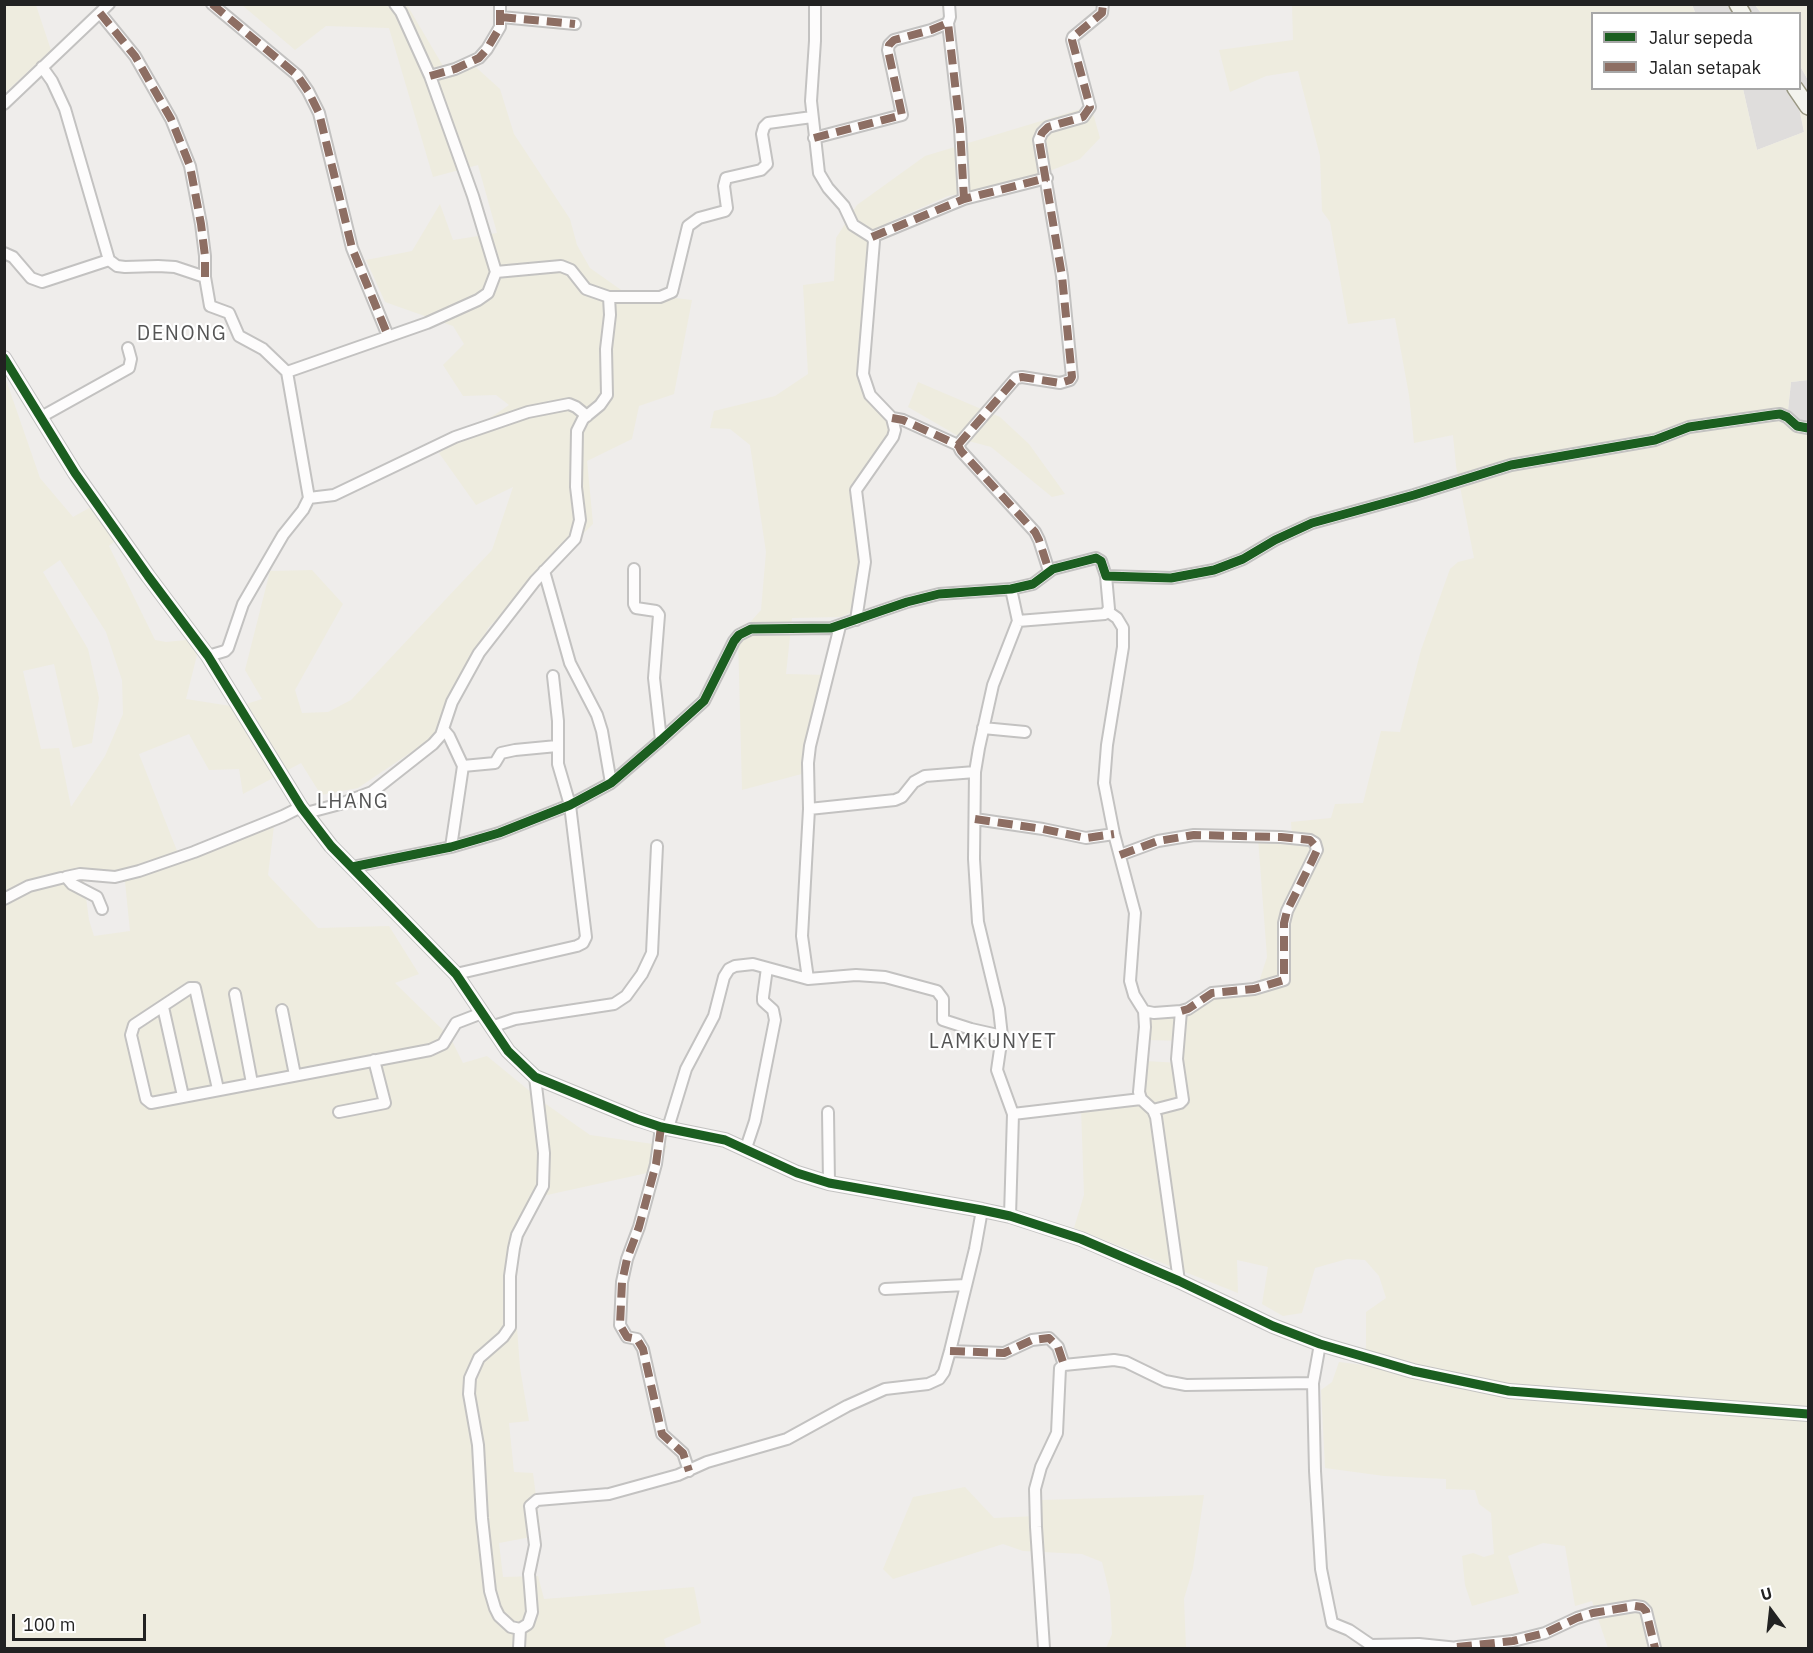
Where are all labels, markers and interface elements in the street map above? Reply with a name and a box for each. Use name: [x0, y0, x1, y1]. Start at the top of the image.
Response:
legend: [1591, 12, 1801, 90]
text: Jalur sepeda: [1649, 26, 1753, 49]
text: Jalan setapak: [1649, 56, 1761, 79]
district label: DENONG: [137, 322, 227, 346]
district label: LHANG: [317, 790, 389, 814]
district label: LAMKUNYET: [929, 1030, 1057, 1054]
north arrow: [1741, 1581, 1801, 1641]
text: U: [1758, 1583, 1774, 1605]
scale bar: [15, 1602, 148, 1640]
text: 100 m: [23, 1613, 75, 1636]

